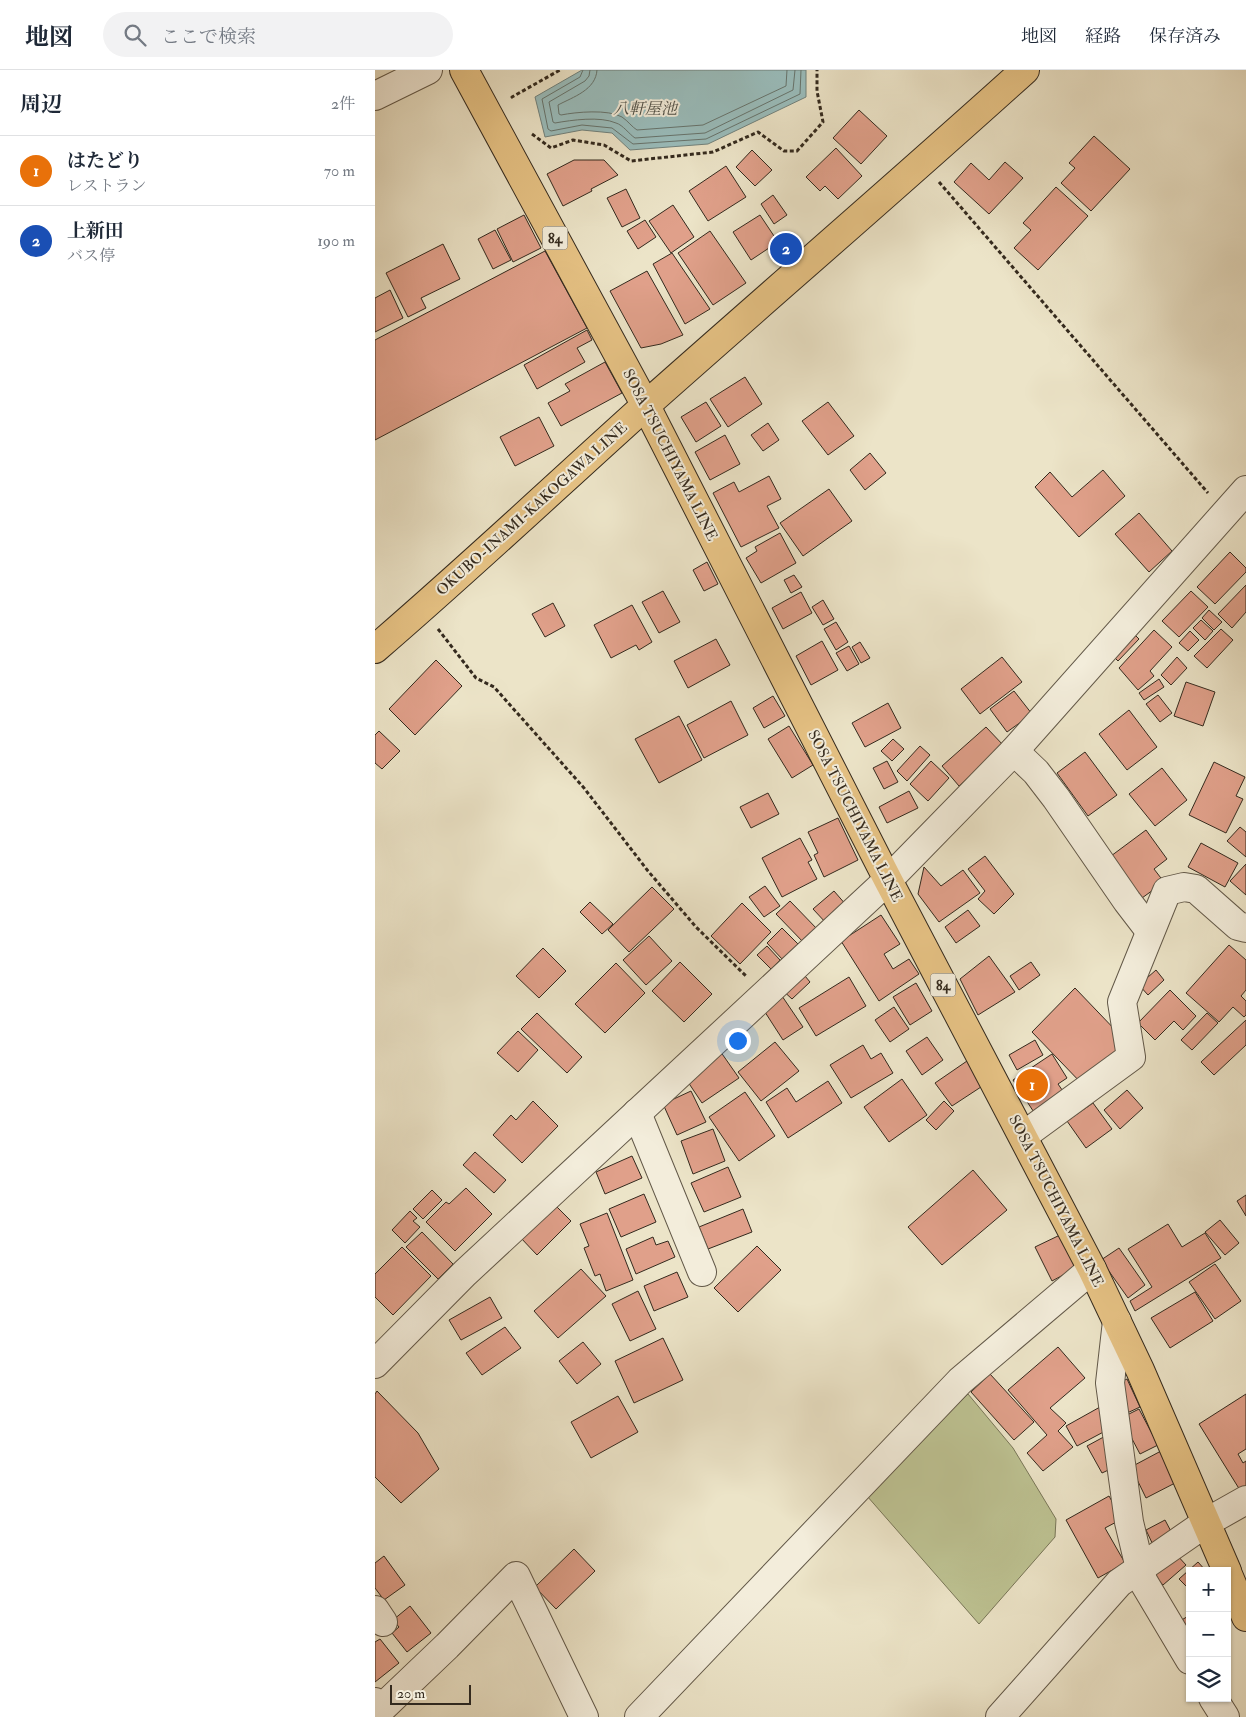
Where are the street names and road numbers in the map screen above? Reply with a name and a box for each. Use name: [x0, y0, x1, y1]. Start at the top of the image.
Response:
road number: 84: [543, 226, 567, 250]
street label: SOSA TSUCHIYAMA LINE: [618, 366, 722, 544]
street label: OKUBO-INAMI-KAKOGAWA LINE: [433, 418, 632, 600]
street label: SOSA TSUCHIYAMA LINE: [803, 727, 907, 905]
road number: 84: [931, 974, 955, 996]
street label: SOSA TSUCHIYAMA LINE: [1004, 1112, 1108, 1290]

